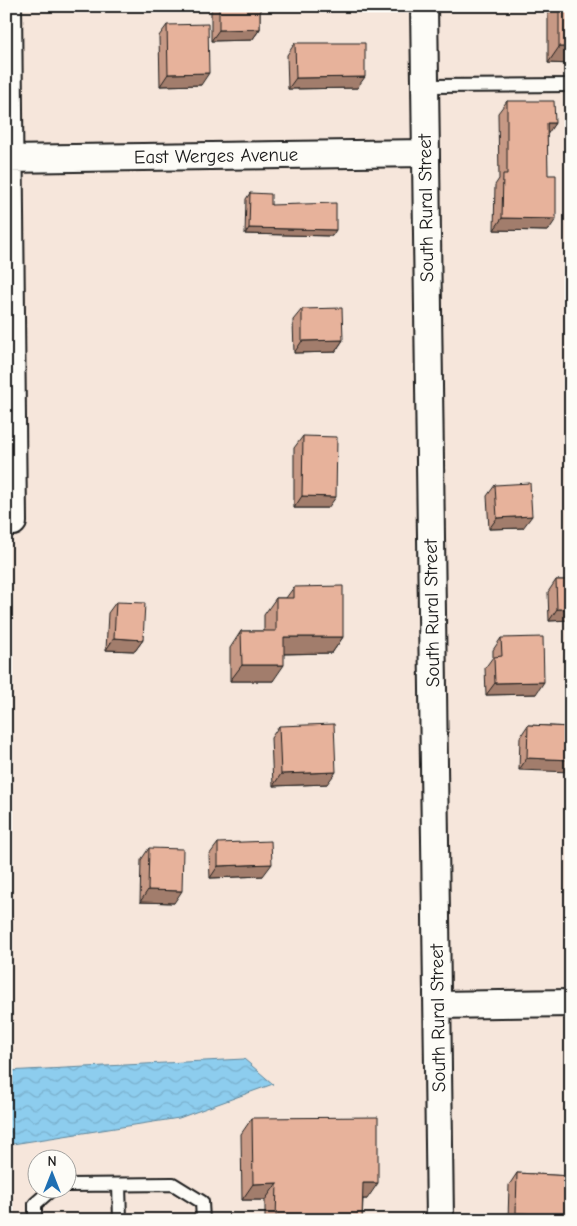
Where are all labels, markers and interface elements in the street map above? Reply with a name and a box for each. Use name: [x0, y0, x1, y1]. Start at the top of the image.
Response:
street label: South Rural Street: [414, 133, 438, 282]
street label: East Werges Avenue: [134, 144, 298, 168]
street label: South Rural Street: [420, 538, 444, 687]
street label: South Rural Street: [426, 943, 450, 1092]
north arrow: [28, 1148, 78, 1198]
text: N: [47, 1153, 57, 1170]

